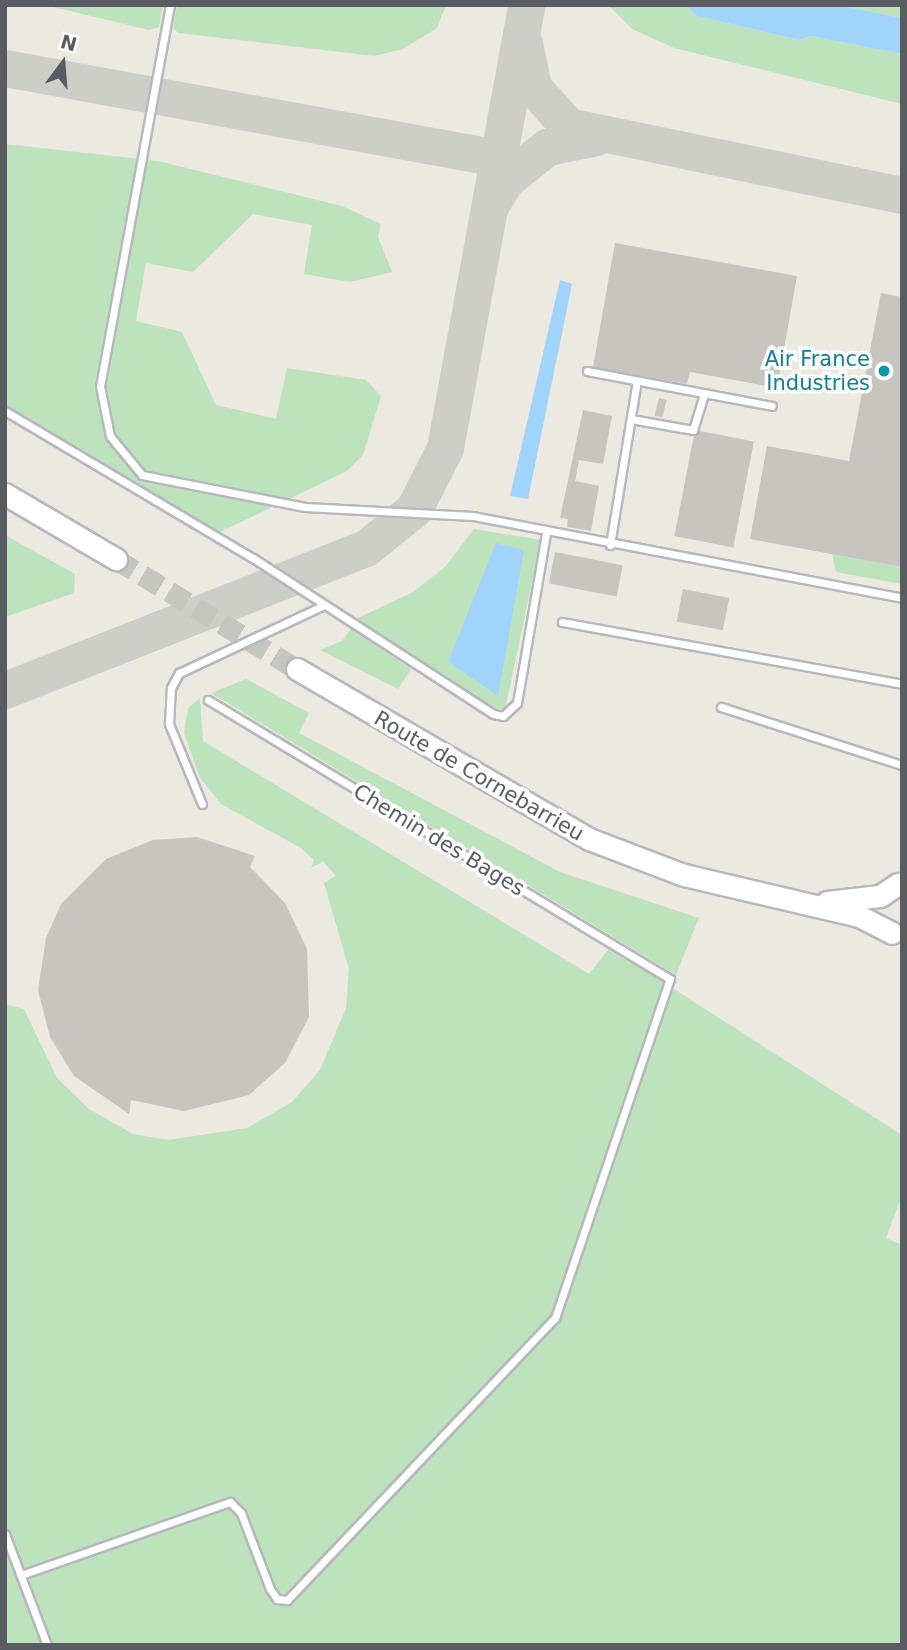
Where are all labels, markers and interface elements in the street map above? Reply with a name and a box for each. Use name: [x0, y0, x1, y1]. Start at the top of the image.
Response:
north arrow: [28, 28, 98, 98]
text: N: [58, 30, 79, 56]
place label: Air France Industries: [765, 346, 870, 396]
marker: Air France Industries: [876, 363, 892, 379]
street label: Route de Cornebarrieu: [370, 706, 588, 846]
street label: Chemin des Bages: [349, 779, 529, 901]

